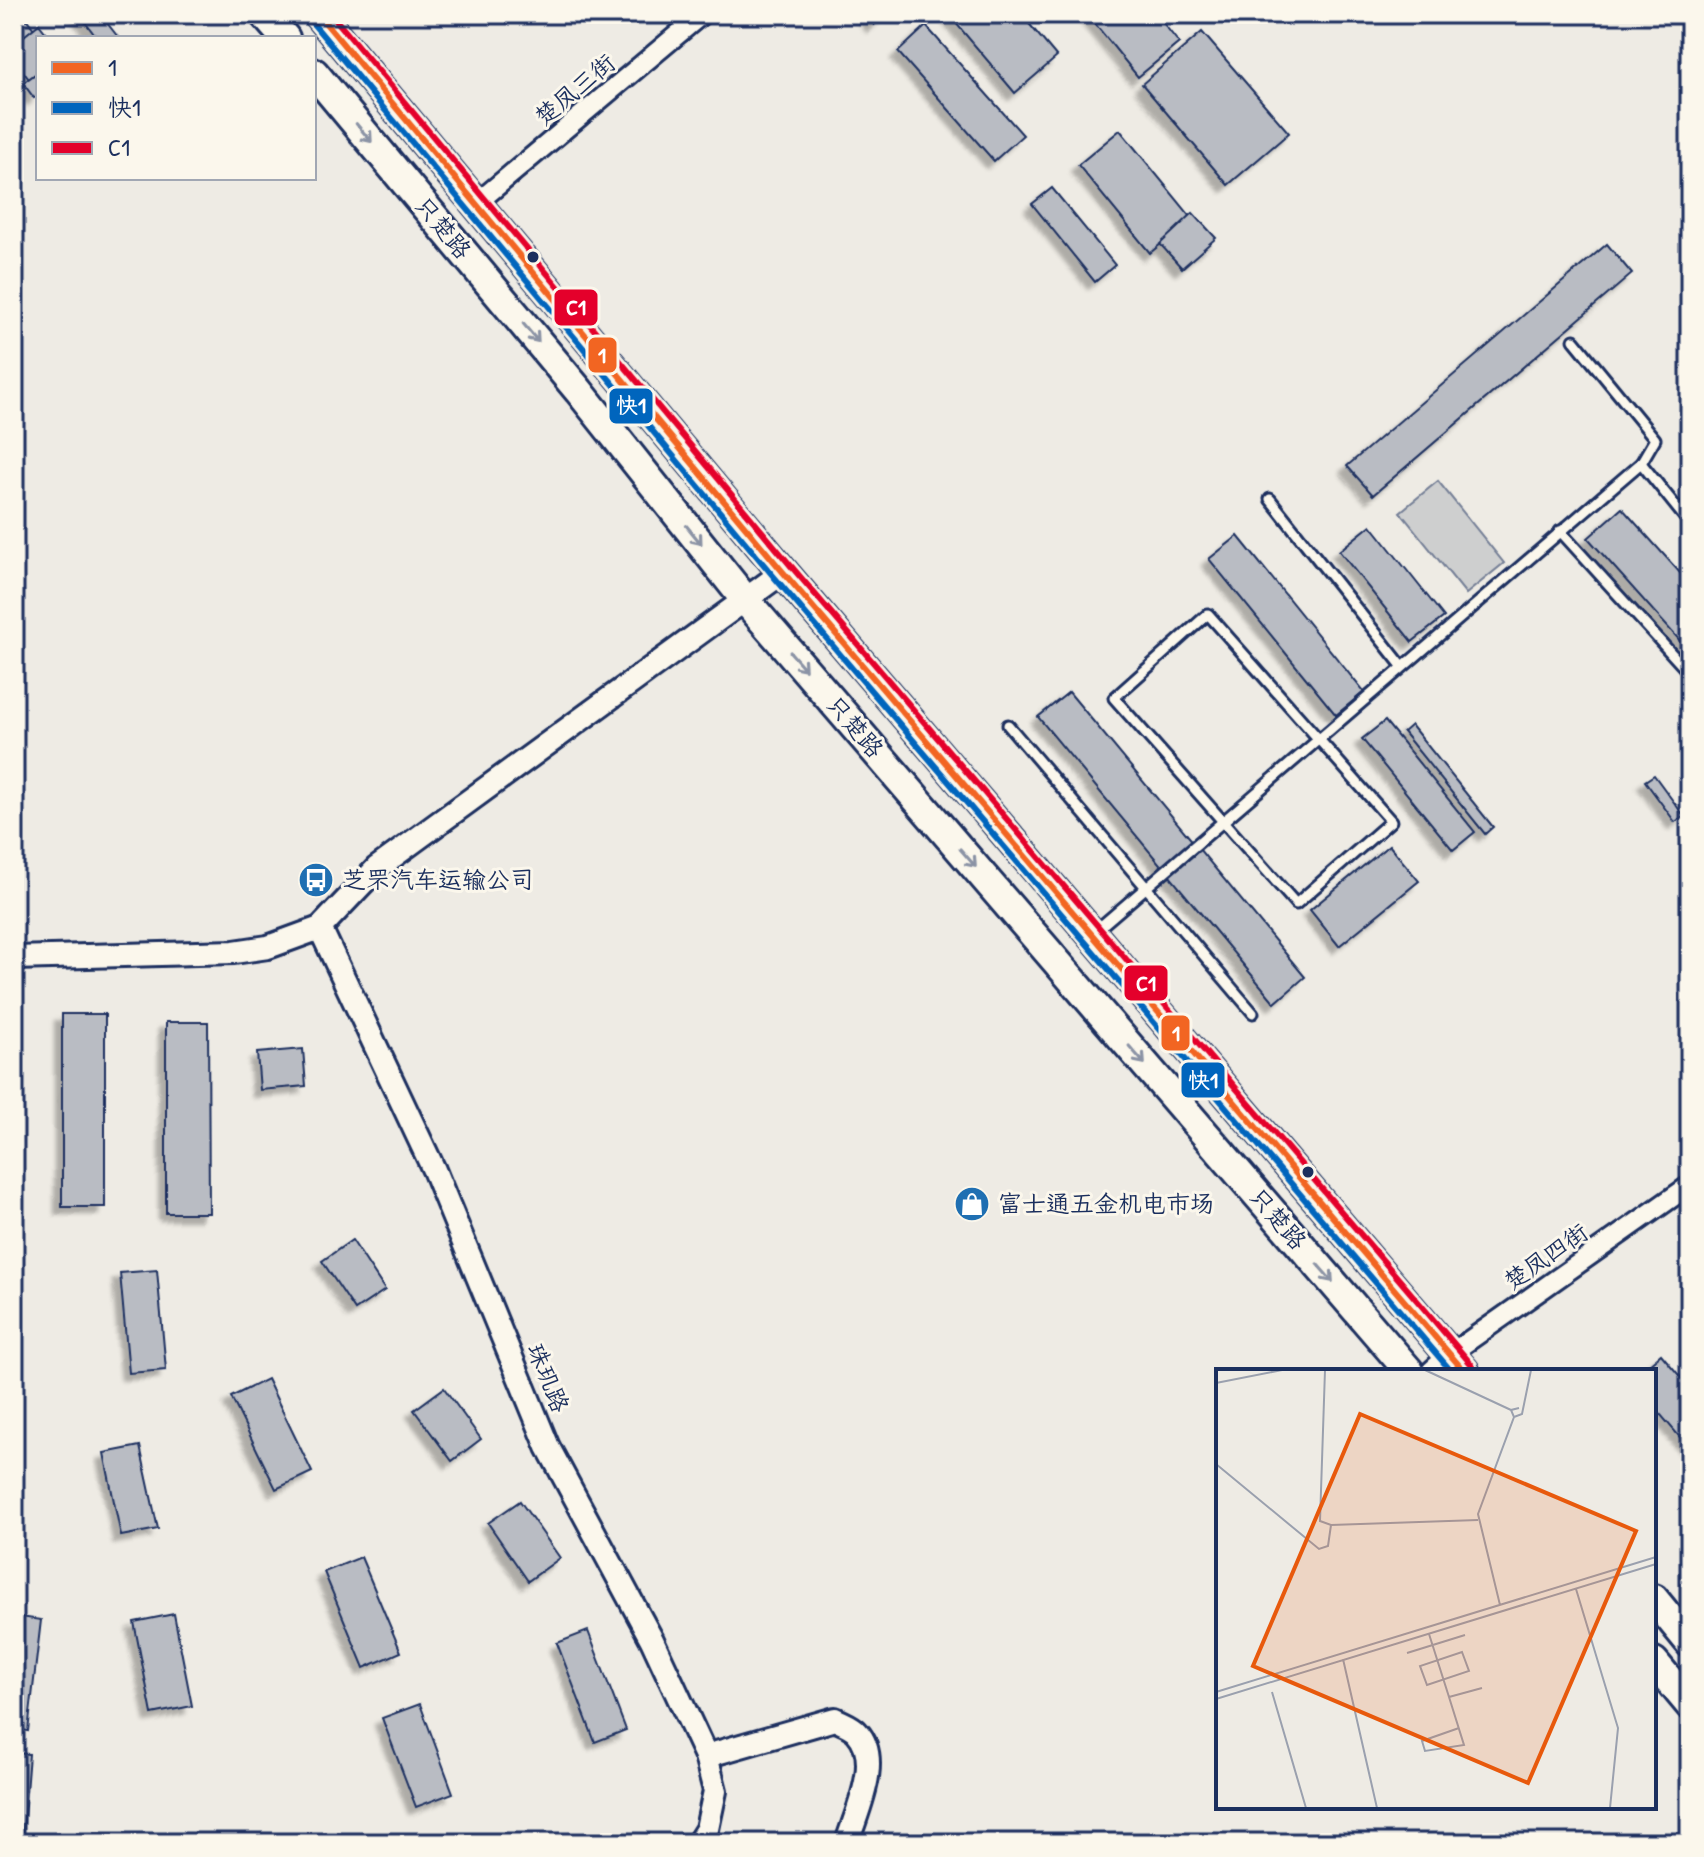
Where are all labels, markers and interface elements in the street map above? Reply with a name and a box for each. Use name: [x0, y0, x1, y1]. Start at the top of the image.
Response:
legend: [36, 36, 316, 180]
street label: 楚凤三街: [527, 46, 621, 132]
text: 1: [108, 51, 117, 83]
text: 快1: [108, 91, 141, 123]
one-way arrow: [355, 122, 373, 143]
text: C1: [108, 131, 130, 163]
street label: 只楚路: [408, 189, 479, 265]
unlabelled marker: [525, 249, 541, 265]
line badge: C1: [553, 288, 599, 327]
text: C1: [566, 292, 586, 322]
one-way arrow: [522, 322, 540, 342]
line badge: 1: [587, 336, 618, 374]
text: 1: [598, 340, 606, 370]
line badge: 快1: [608, 387, 654, 425]
text: 快1: [616, 390, 646, 420]
one-way arrow: [685, 524, 703, 545]
one-way arrow: [789, 650, 807, 670]
street label: 只楚路: [820, 689, 891, 764]
one-way arrow: [959, 847, 977, 867]
bus stop icon: 芝罘汽车运输公司: [297, 861, 335, 899]
place label: 芝罘汽车运输公司: [342, 863, 534, 895]
line badge: C1: [1123, 964, 1169, 1002]
text: C1: [1136, 968, 1156, 998]
line badge: 1: [1160, 1014, 1191, 1052]
text: 1: [1172, 1018, 1180, 1048]
one-way arrow: [1128, 1044, 1146, 1064]
line badge: 快1: [1180, 1061, 1226, 1099]
text: 快1: [1188, 1065, 1218, 1095]
unlabelled marker: [1300, 1164, 1316, 1180]
street label: 只楚路: [1243, 1181, 1314, 1256]
shop icon: 富士通五金机电市场: [953, 1185, 991, 1223]
place label: 富士通五金机电市场: [998, 1187, 1214, 1219]
street label: 楚凤四街: [1497, 1216, 1594, 1297]
one-way arrow: [1316, 1263, 1334, 1283]
street label: 珠玑路: [521, 1338, 577, 1417]
inset map: [1216, 1369, 1656, 1809]

